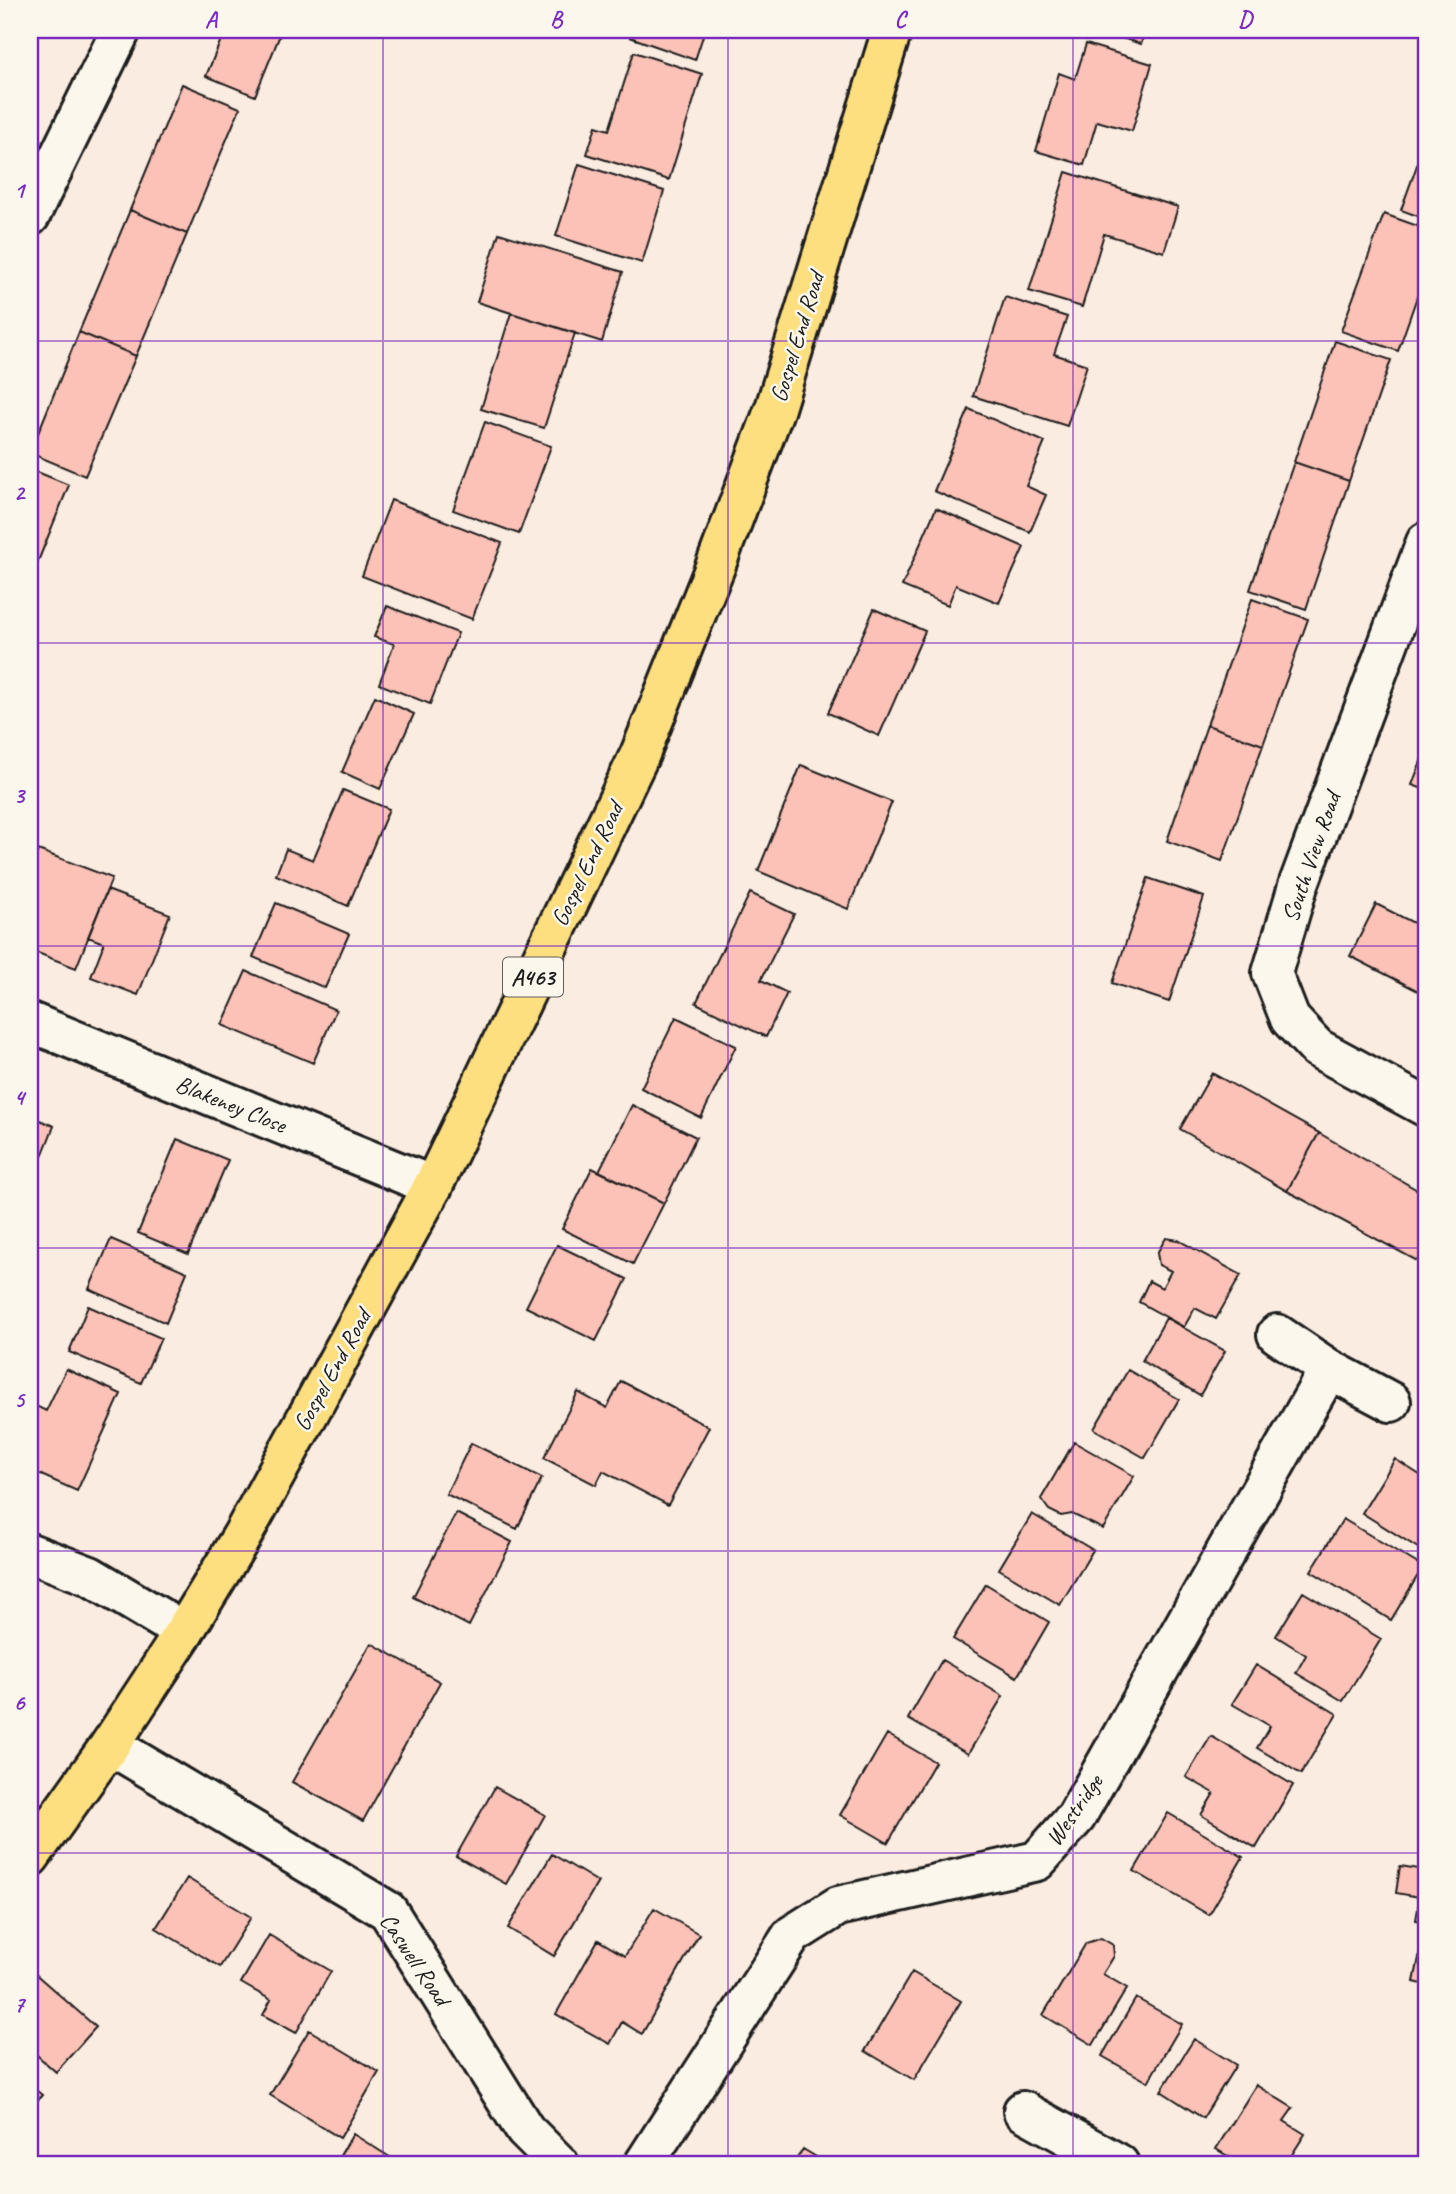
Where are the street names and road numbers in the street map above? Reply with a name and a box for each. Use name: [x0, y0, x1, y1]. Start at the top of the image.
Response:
street label: Gospel End Road: [763, 265, 832, 405]
street label: South View Road: [1275, 785, 1348, 926]
street label: Gospel End Road: [544, 794, 631, 931]
road number: A463: [503, 958, 563, 996]
street label: Blakeney Close: [171, 1068, 293, 1141]
street label: Gospel End Road: [286, 1301, 379, 1436]
street label: Westridge: [1039, 1767, 1111, 1852]
street label: Caswell Road: [373, 1907, 459, 2014]

